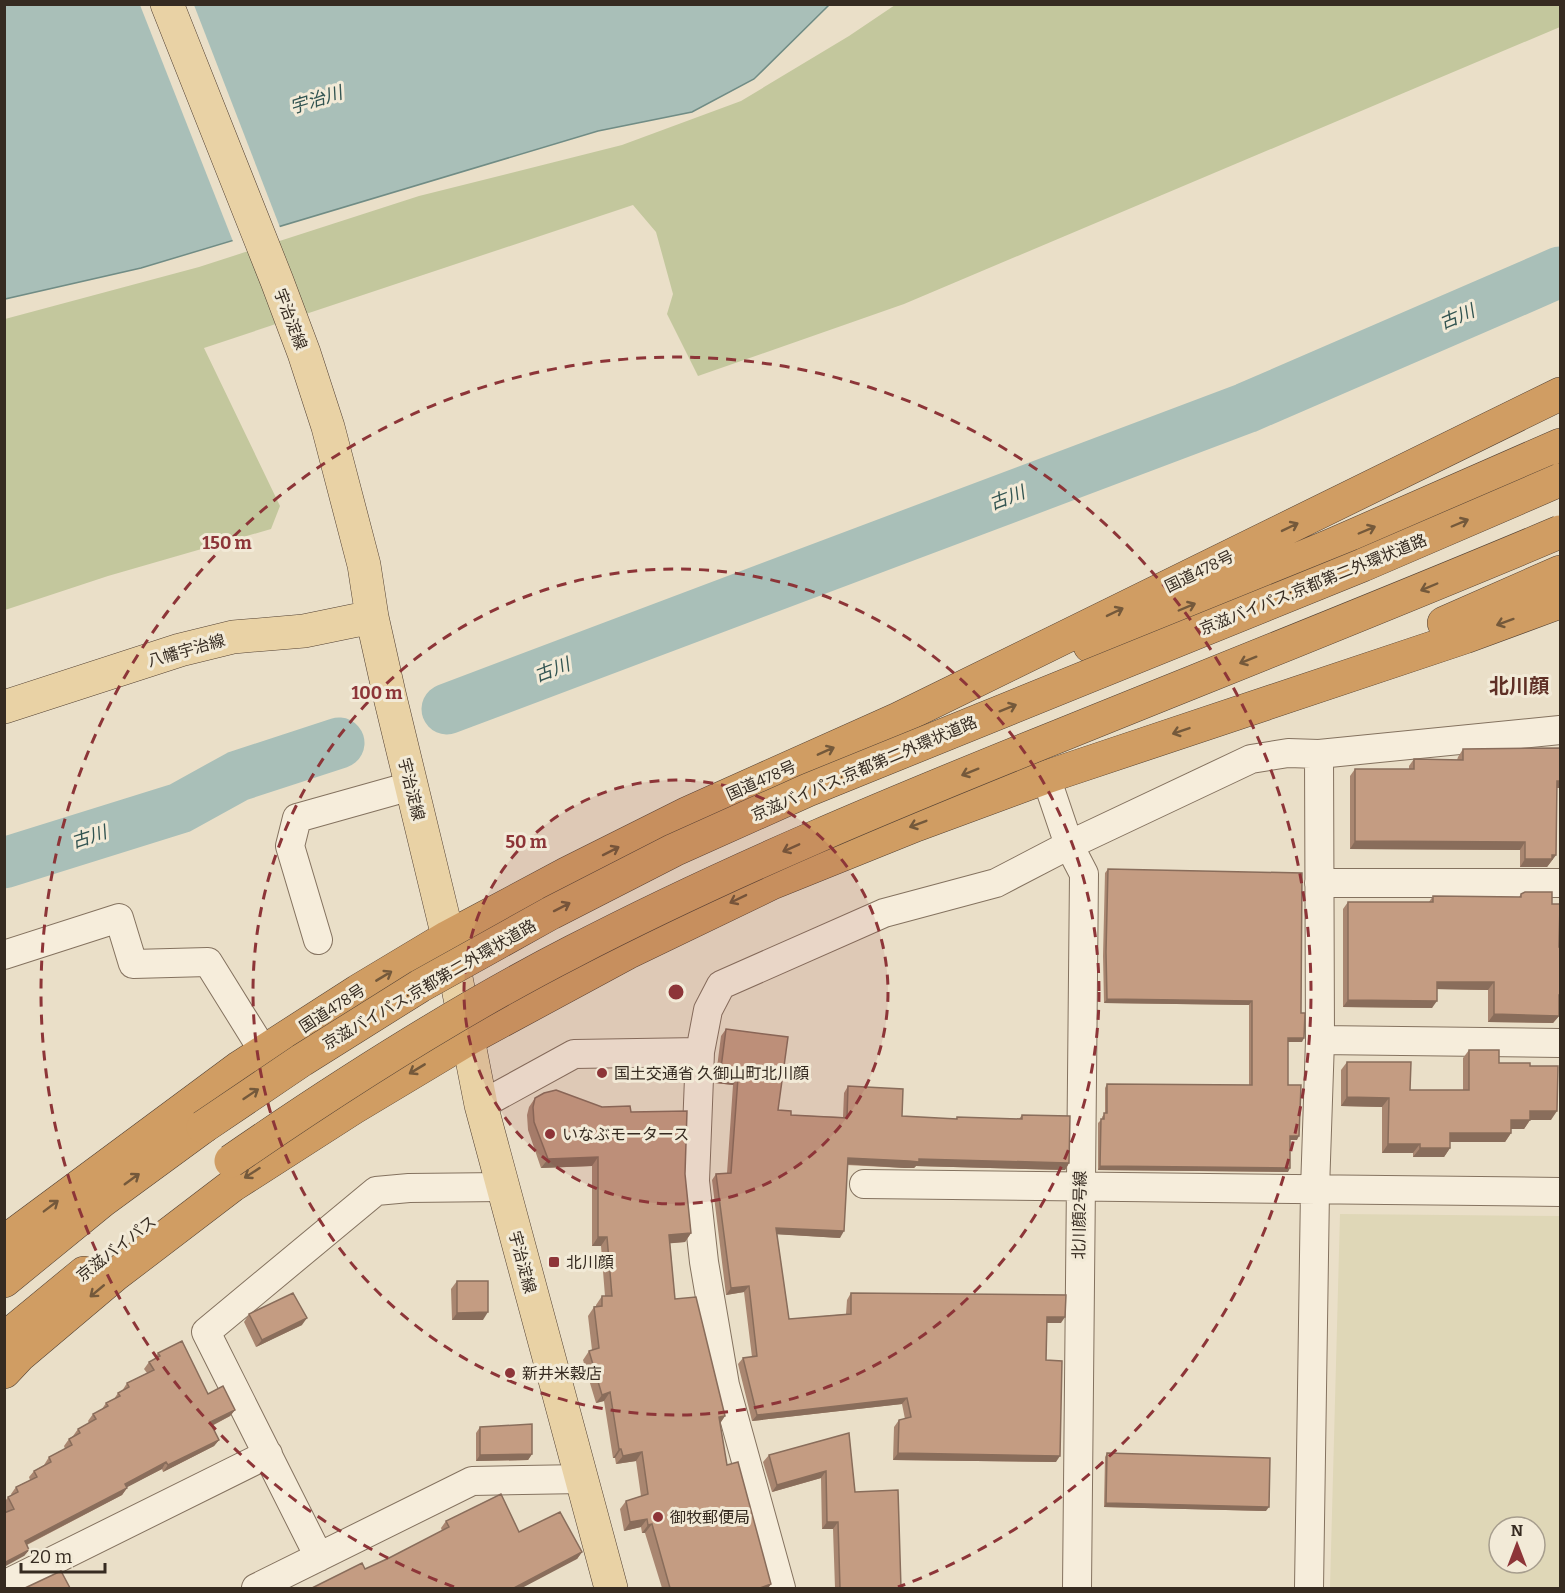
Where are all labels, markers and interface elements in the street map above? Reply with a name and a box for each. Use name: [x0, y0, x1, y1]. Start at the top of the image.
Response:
water label: 宇治川: [287, 81, 347, 118]
street label: 宇治淀線: [270, 286, 311, 352]
water label: 古川: [1436, 299, 1480, 334]
water label: 古川: [986, 481, 1030, 515]
one-way arrow: [1451, 516, 1469, 528]
one-way arrow: [1281, 520, 1299, 532]
one-way arrow: [1357, 524, 1375, 536]
street label: 京滋バイパス;京都第二外環状道路: [1197, 530, 1429, 639]
text: 150 m: [202, 532, 252, 554]
street label: 国道478号: [1162, 547, 1237, 596]
one-way arrow: [1420, 582, 1439, 593]
one-way arrow: [1178, 600, 1196, 612]
one-way arrow: [1106, 606, 1124, 618]
one-way arrow: [1497, 618, 1515, 629]
street label: 八幡宇治線: [145, 630, 227, 671]
water label: 古川: [531, 653, 575, 687]
one-way arrow: [1240, 655, 1258, 666]
district label: 北川顔: [1489, 674, 1549, 698]
text: 100 m: [351, 682, 403, 704]
one-way arrow: [998, 702, 1017, 713]
street label: 京滋バイパス;京都第二外環状道路: [749, 712, 980, 825]
one-way arrow: [1172, 726, 1191, 737]
one-way arrow: [816, 745, 834, 756]
street label: 宇治淀線: [395, 756, 428, 822]
street label: 国道478号: [723, 757, 799, 804]
one-way arrow: [961, 767, 980, 778]
one-way arrow: [909, 819, 928, 830]
water label: 古川: [68, 820, 111, 853]
text: 50 m: [505, 831, 547, 853]
one-way arrow: [782, 843, 800, 854]
one-way arrow: [602, 845, 620, 857]
one-way arrow: [730, 894, 748, 906]
one-way arrow: [552, 901, 570, 912]
street label: 京滋バイパス;京都第二外環状道路: [319, 915, 539, 1053]
one-way arrow: [375, 969, 392, 981]
street label: 国道478号: [296, 980, 369, 1037]
centre of rings: [666, 982, 686, 1002]
one-way arrow: [409, 1064, 426, 1076]
place label: 国土交通省 久御山町北川顔: [614, 1064, 809, 1083]
marker: 国土交通省 久御山町北川顔: [595, 1066, 609, 1080]
one-way arrow: [242, 1088, 259, 1100]
place label: いなぶモータース: [562, 1125, 689, 1144]
marker: いなぶモータース: [543, 1127, 557, 1141]
one-way arrow: [244, 1167, 261, 1179]
street label: 北川顔2号線: [1069, 1170, 1090, 1260]
one-way arrow: [124, 1173, 140, 1185]
one-way arrow: [43, 1200, 59, 1213]
street label: 京滋バイパス: [73, 1211, 160, 1285]
street label: 宇治淀線: [505, 1229, 540, 1296]
place label: 北川顔: [566, 1253, 614, 1272]
marker: 北川顔: [547, 1255, 561, 1269]
one-way arrow: [90, 1284, 105, 1298]
place label: 新井米穀店: [522, 1364, 602, 1383]
marker: 新井米穀店: [503, 1366, 517, 1380]
place label: 御牧郵便局: [670, 1508, 750, 1527]
marker: 御牧郵便局: [651, 1510, 665, 1524]
north arrow: [1487, 1515, 1547, 1575]
text: N: [1511, 1521, 1523, 1540]
scale bar: [21, 1536, 105, 1574]
text: 20 m: [30, 1546, 72, 1568]

